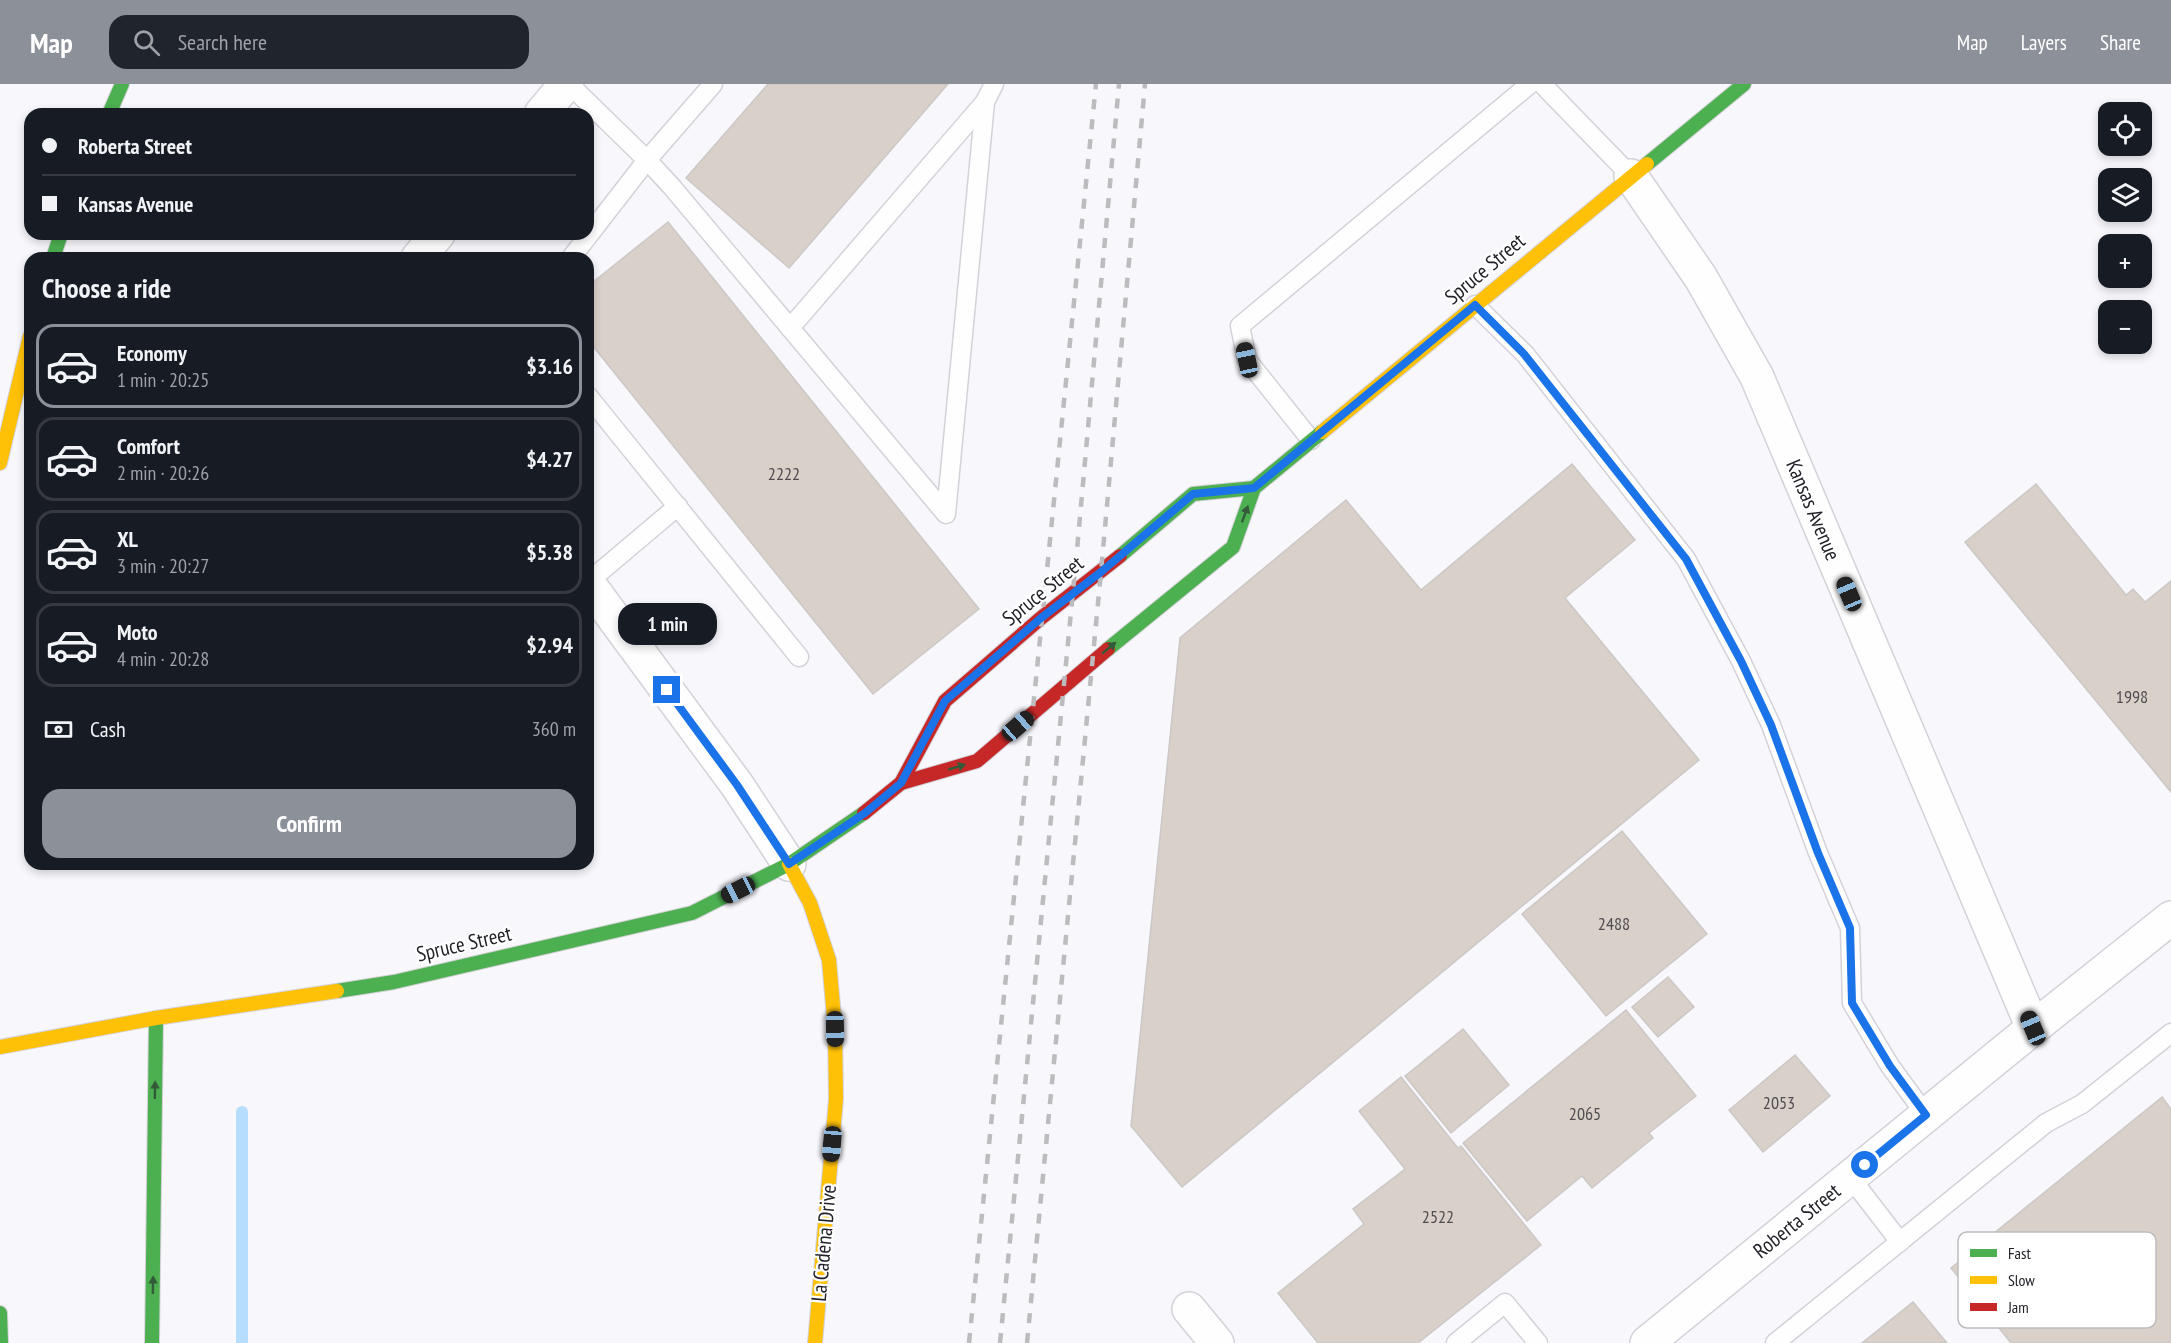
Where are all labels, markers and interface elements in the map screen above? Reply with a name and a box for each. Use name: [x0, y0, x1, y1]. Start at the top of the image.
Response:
search box: [109, 15, 529, 69]
text: Map: [30, 24, 73, 61]
icon: search: [130, 26, 163, 59]
text: Search here: [178, 28, 267, 56]
text: Map: [1957, 29, 1988, 56]
text: Layers: [2021, 29, 2067, 56]
text: Share: [2100, 29, 2141, 56]
map controls: [2098, 102, 2152, 354]
button: locate: [2098, 102, 2152, 156]
text: Roberta Street: [78, 132, 192, 160]
button: layers: [2098, 168, 2152, 222]
text: Kansas Avenue: [78, 190, 193, 218]
street label: Spruce Street: [1439, 227, 1531, 310]
button: +: [2098, 234, 2152, 288]
text: Choose a ride: [42, 271, 171, 305]
button: −: [2098, 300, 2152, 354]
icon: car: [45, 339, 99, 393]
text: Economy: [117, 339, 187, 367]
car: [1234, 341, 1260, 379]
text: $3.16: [526, 352, 573, 380]
text: 1 min · 20:25: [117, 367, 209, 393]
icon: car: [45, 432, 99, 486]
text: Comfort: [117, 432, 180, 460]
text: $4.27: [526, 445, 573, 473]
street label: Kansas Avenue: [1780, 455, 1847, 564]
text: 2 min · 20:26: [117, 460, 209, 486]
house number: 2222: [768, 462, 800, 485]
one-way arrow: [1240, 505, 1250, 523]
icon: car: [45, 525, 99, 579]
text: XL: [117, 525, 138, 553]
text: $5.38: [526, 538, 573, 566]
street label: Spruce Street: [997, 550, 1089, 632]
text: 3 min · 20:27: [117, 553, 209, 579]
car: [1834, 574, 1864, 614]
callout: 1 min: [618, 603, 716, 645]
text: 1 min: [647, 611, 688, 637]
icon: car: [45, 618, 99, 672]
text: Moto: [117, 618, 158, 646]
text: $2.94: [526, 631, 573, 659]
one-way arrow: [1101, 642, 1116, 655]
text: 4 min · 20:28: [117, 646, 209, 672]
route end: [653, 676, 680, 703]
house number: 1998: [2116, 685, 2148, 708]
car: [999, 707, 1037, 745]
icon: cash: [42, 713, 75, 746]
text: Cash: [90, 715, 126, 743]
text: 360 m: [532, 716, 576, 742]
one-way arrow: [948, 762, 966, 771]
button: Confirm: [42, 789, 576, 858]
car: [718, 874, 758, 906]
house number: 2488: [1598, 912, 1630, 935]
street label: Spruce Street: [414, 919, 514, 968]
car: [2018, 1008, 2048, 1048]
car: [826, 1011, 844, 1047]
one-way arrow: [150, 1080, 160, 1099]
house number: 2053: [1763, 1091, 1795, 1114]
house number: 2065: [1569, 1102, 1601, 1125]
car: [821, 1125, 843, 1163]
route start: [1851, 1151, 1878, 1178]
street label: Roberta Street: [1748, 1177, 1846, 1264]
street label: La Cadena Drive: [805, 1183, 842, 1302]
house number: 2522: [1422, 1205, 1454, 1228]
legend: [1958, 1232, 2156, 1328]
text: Fast: [2008, 1243, 2031, 1263]
text: Slow: [2008, 1270, 2035, 1290]
one-way arrow: [148, 1275, 158, 1294]
text: Jam: [2007, 1297, 2029, 1317]

